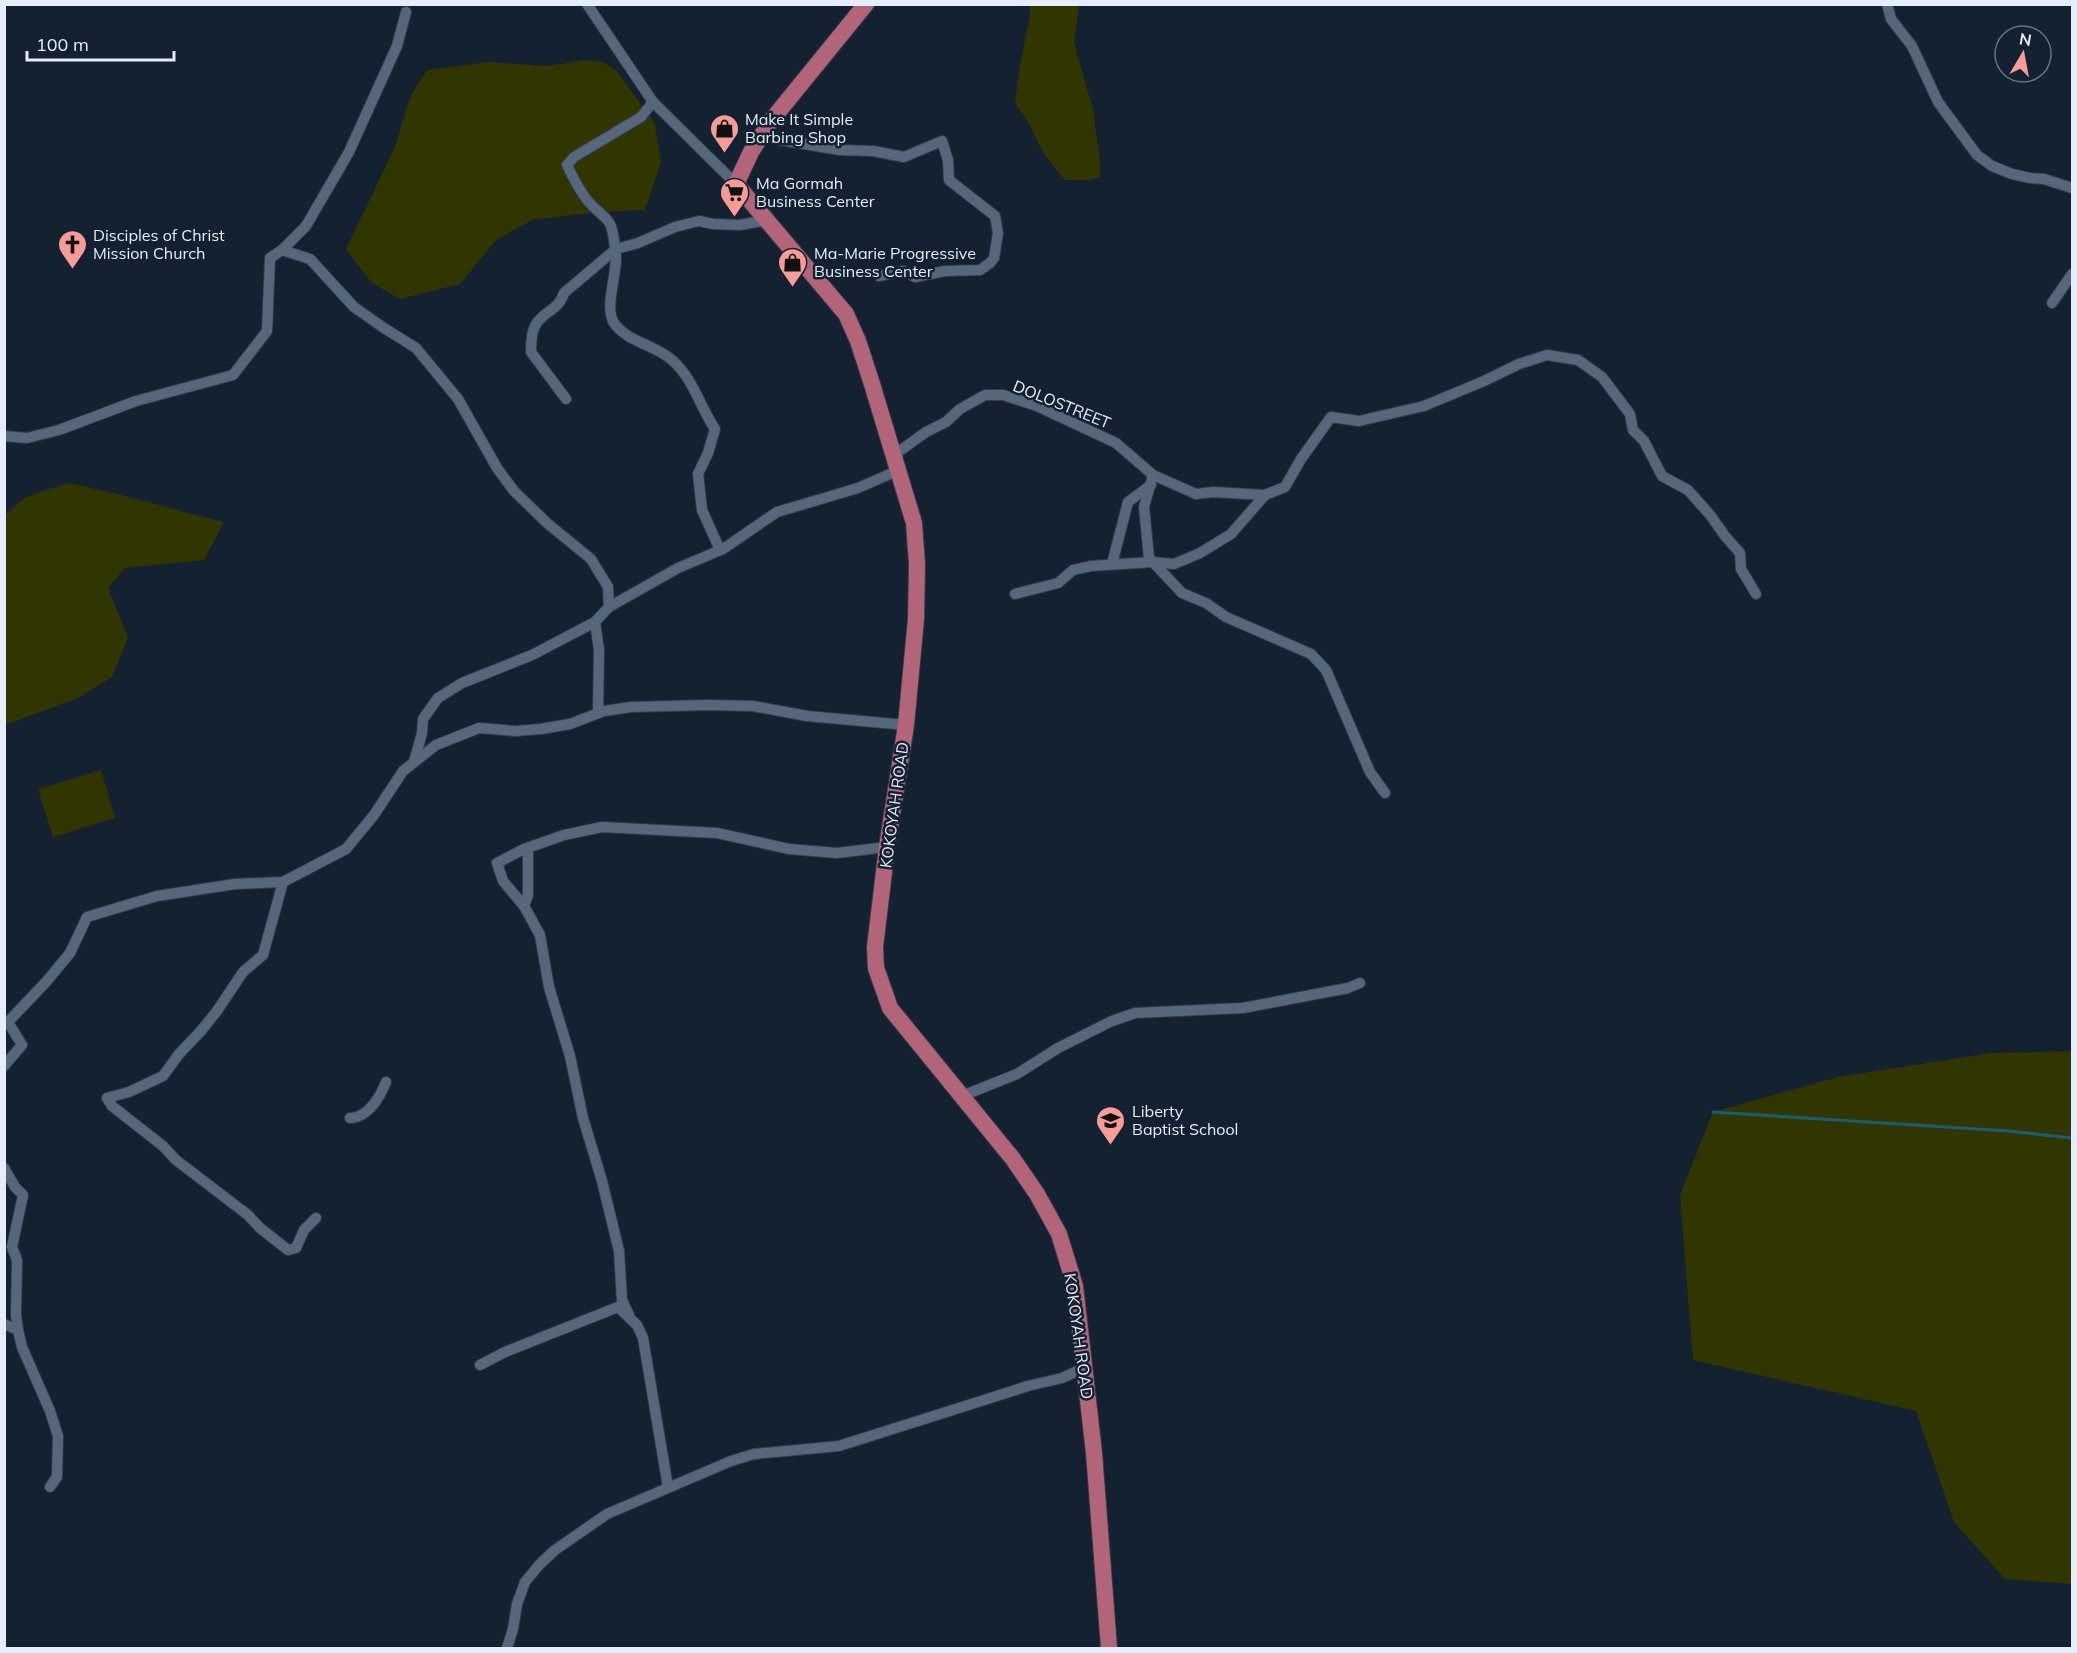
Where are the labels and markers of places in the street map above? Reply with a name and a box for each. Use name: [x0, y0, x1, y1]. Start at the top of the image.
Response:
place label: Make It Simple Barbing Shop: [745, 109, 853, 147]
shop icon: Make It Simple Barbing Shop: [708, 112, 740, 154]
place label: Ma Gormah Business Center: [756, 173, 875, 211]
supermarket icon: Ma Gormah Business Center: [719, 176, 751, 218]
place label: Disciples of Christ Mission Church: [93, 225, 225, 263]
church icon: Disciples of Christ Mission Church: [56, 228, 88, 270]
place label: Ma-Marie Progressive Business Center: [814, 243, 976, 281]
shop icon: Ma-Marie Progressive Business Center: [777, 246, 809, 288]
place label: Liberty Baptist School: [1132, 1101, 1238, 1139]
school or university icon: Liberty Baptist School: [1095, 1104, 1127, 1146]

